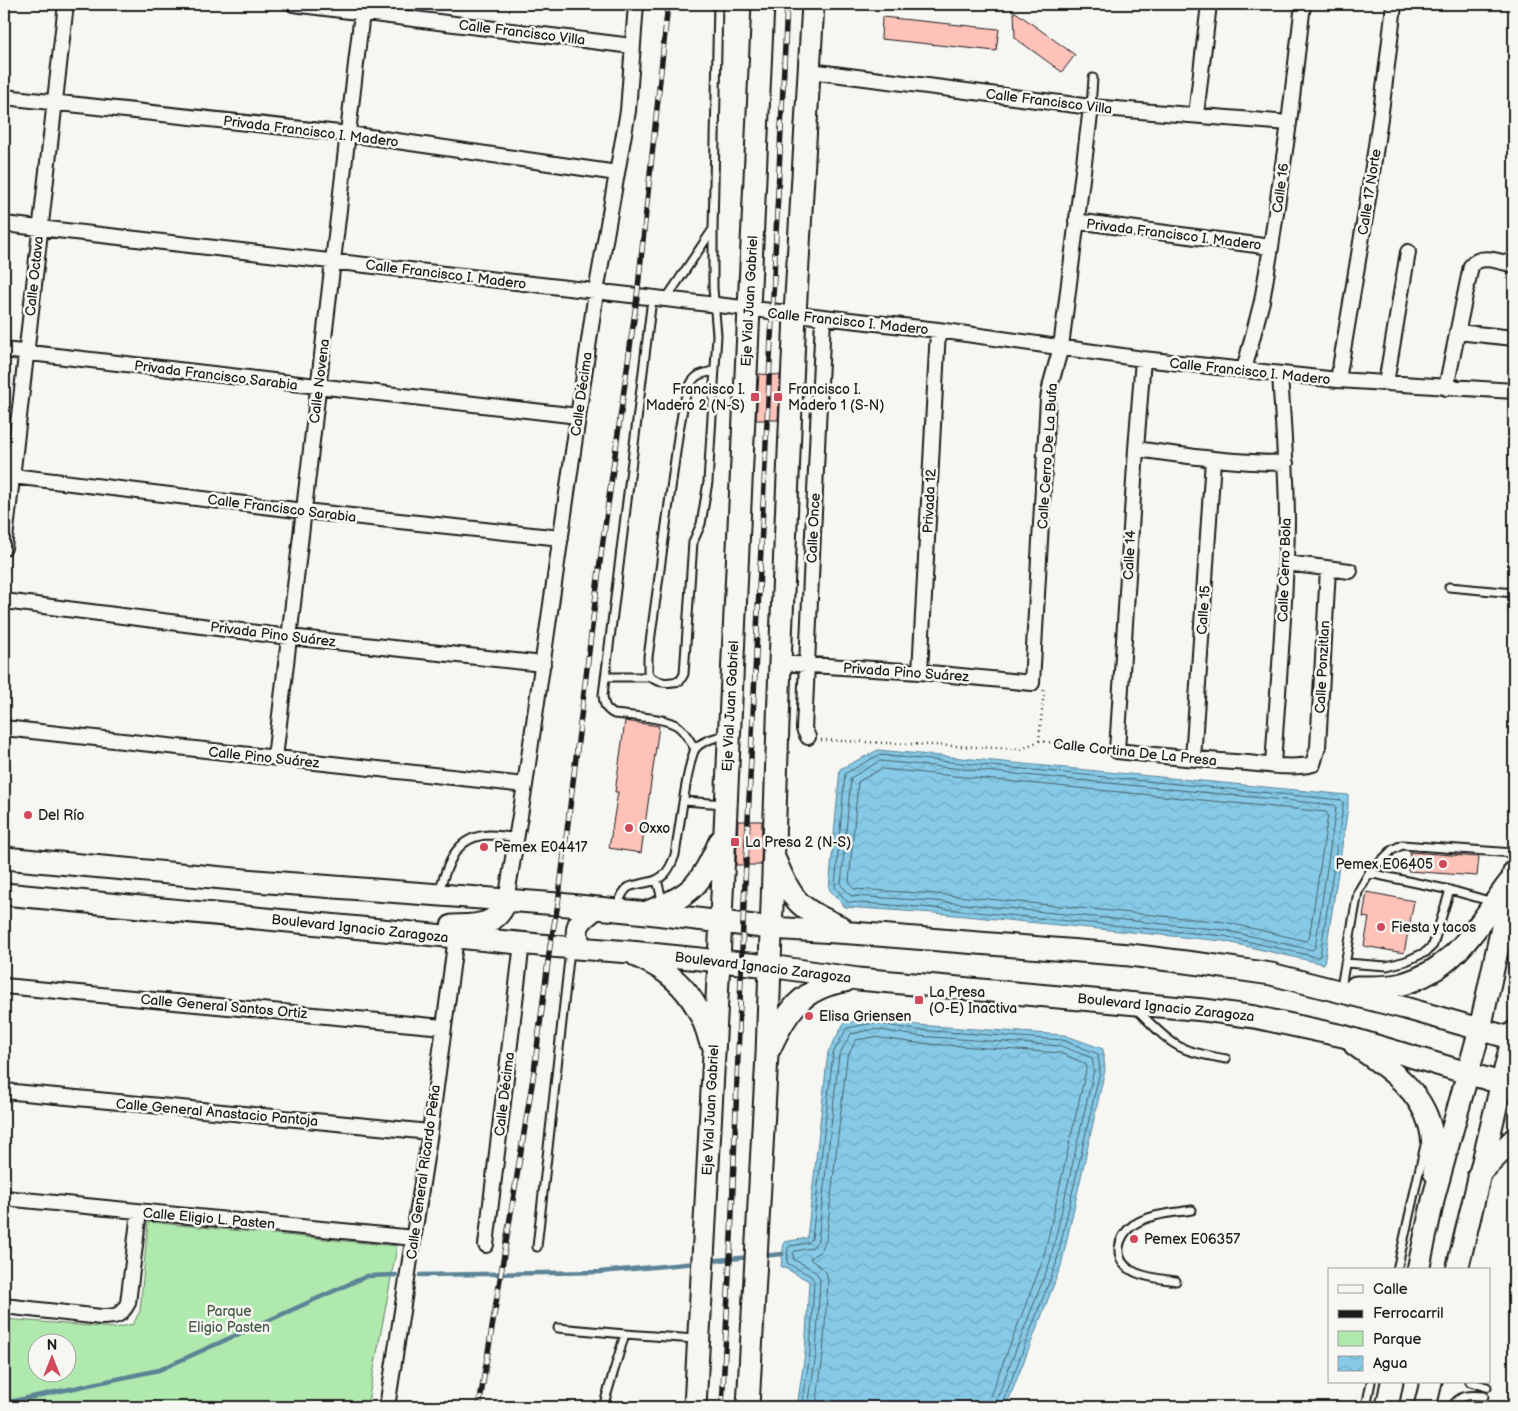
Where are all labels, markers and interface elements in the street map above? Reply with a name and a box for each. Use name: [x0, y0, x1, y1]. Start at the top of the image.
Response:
street label: Calle Francisco Villa: [458, 16, 586, 49]
street label: Calle Francisco Villa: [985, 85, 1113, 118]
street label: Privada Francisco I. Madero: [222, 112, 400, 151]
street label: Calle 17 Norte: [1354, 148, 1385, 236]
street label: Calle 16: [1269, 162, 1292, 214]
street label: Privada Francisco I. Madero: [1085, 215, 1263, 254]
street label: Calle Octava: [22, 235, 47, 317]
street label: Eje Vial Juan Gabriel: [738, 235, 761, 367]
street label: Calle Francisco I. Madero: [365, 256, 527, 293]
street label: Calle Francisco I. Madero: [767, 305, 929, 338]
street label: Calle Novena: [306, 338, 333, 424]
street label: Calle Décima: [567, 351, 596, 437]
street label: Calle Francisco I. Madero: [1169, 355, 1331, 388]
street label: Privada Francisco Sarabia: [133, 357, 299, 394]
place label: Francisco I. Madero 2 (N-S): [646, 381, 745, 414]
place label: Francisco I. Madero 1 (S-N): [788, 381, 884, 414]
street label: Calle Cerro De La Bufa: [1034, 382, 1061, 530]
marker: Francisco I. Madero 2 (N-S): [749, 391, 761, 403]
marker: Francisco I. Madero 1 (S-N): [772, 391, 784, 403]
street label: Privada 12: [919, 468, 940, 534]
street label: Calle Francisco Sarabia: [207, 491, 357, 526]
street label: Calle Once: [803, 492, 824, 564]
street label: Calle Cerro Bola: [1274, 517, 1295, 622]
street label: Calle 14: [1120, 529, 1139, 580]
street label: Calle 15: [1193, 585, 1214, 635]
street label: Privada Pino Suárez: [209, 618, 337, 651]
street label: Calle Ponzitlan: [1312, 620, 1333, 714]
street label: Eje Vial Juan Gabriel: [719, 640, 742, 772]
street label: Privada Pino Suárez: [842, 660, 970, 685]
street label: Calle Cortina De La Presa: [1052, 735, 1218, 770]
street label: Calle Pino Suárez: [208, 743, 321, 772]
place label: Del Río: [38, 807, 84, 824]
marker: Del Río: [22, 809, 34, 821]
place label: Oxxo: [639, 820, 670, 837]
marker: Oxxo: [623, 822, 635, 834]
place label: La Presa 2 (N-S): [745, 834, 851, 851]
marker: La Presa 2 (N-S): [729, 836, 741, 848]
place label: Pemex E04417: [494, 839, 588, 856]
marker: Pemex E04417: [478, 841, 490, 853]
place label: Pemex E06405: [1336, 856, 1433, 873]
marker: Pemex E06405: [1437, 858, 1449, 870]
street label: Boulevard Ignacio Zaragoza: [271, 911, 449, 946]
place label: Fiesta y tacos: [1391, 919, 1476, 936]
marker: Fiesta y tacos: [1375, 921, 1387, 933]
street label: Boulevard Ignacio Zaragoza: [674, 948, 852, 987]
place label: La Presa (O-E) Inactiva: [929, 984, 1017, 1017]
street label: Boulevard Ignacio Zaragoza: [1077, 990, 1255, 1025]
street label: Calle General Santos Ortiz: [140, 991, 308, 1022]
marker: La Presa (O-E) Inactiva: [913, 994, 925, 1006]
place label: Elisa Griensen: [819, 1008, 912, 1025]
marker: Elisa Griensen: [803, 1010, 815, 1022]
street label: Eje Vial Juan Gabriel: [699, 1044, 722, 1176]
street label: Calle Décima: [491, 1051, 518, 1137]
street label: Calle General Ricardo Peña: [403, 1084, 444, 1261]
street label: Calle General Anastacio Pantoja: [115, 1095, 319, 1130]
street label: Calle Eligio L. Pasten: [142, 1204, 276, 1233]
place label: Pemex E06357: [1144, 1231, 1240, 1248]
marker: Pemex E06357: [1128, 1233, 1140, 1245]
legend: [1328, 1268, 1490, 1384]
text: Calle: [1373, 1280, 1408, 1299]
park label: Parque Eligio Pasten: [188, 1303, 270, 1336]
text: Ferrocarril: [1373, 1304, 1444, 1323]
text: Parque: [1373, 1330, 1422, 1349]
north arrow: [28, 1334, 78, 1384]
text: N: [47, 1337, 57, 1354]
text: Agua: [1373, 1354, 1407, 1373]

